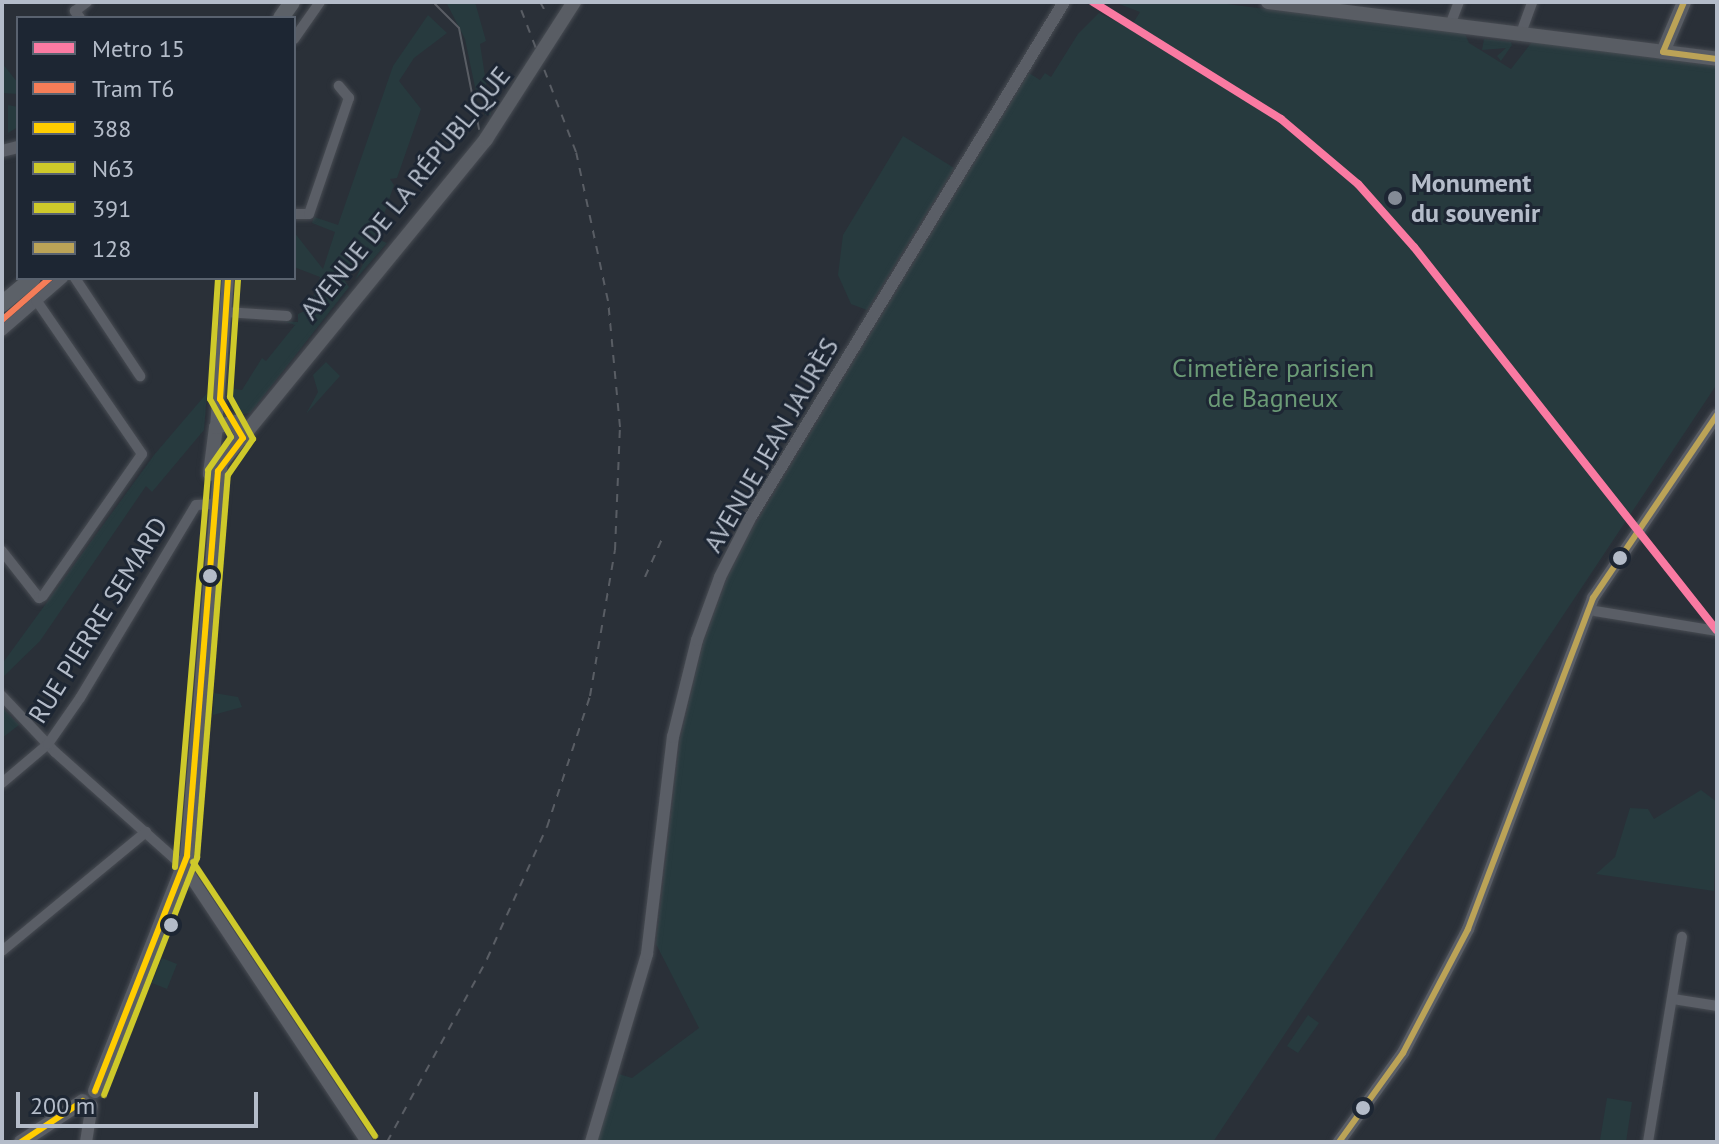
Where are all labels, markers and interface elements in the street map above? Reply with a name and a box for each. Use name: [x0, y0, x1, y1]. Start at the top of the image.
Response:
legend: [16, 16, 296, 280]
text: Metro 15: [92, 33, 185, 64]
street label: AVENUE DE LA RÉPUBLIQUE: [293, 60, 517, 326]
text: Tram T6: [92, 73, 174, 104]
text: 388: [92, 113, 131, 144]
text: N63: [92, 153, 134, 184]
place label: Monument du souvenir: [1411, 167, 1540, 228]
marker: Monument du souvenir: [1386, 189, 1404, 207]
text: 391: [92, 193, 131, 224]
text: 128: [92, 233, 131, 264]
street label: AVENUE JEAN JAURÈS: [697, 332, 845, 558]
park label: Cimetière parisien de Bagneux: [1172, 352, 1374, 414]
street label: RUE PIERRE SEMARD: [22, 511, 174, 729]
unlabelled marker: [1612, 550, 1628, 566]
unlabelled marker: [202, 568, 218, 584]
unlabelled marker: [163, 917, 179, 933]
scale bar: [20, 1076, 262, 1126]
text: 200 m: [30, 1090, 95, 1121]
unlabelled marker: [1355, 1100, 1371, 1116]

